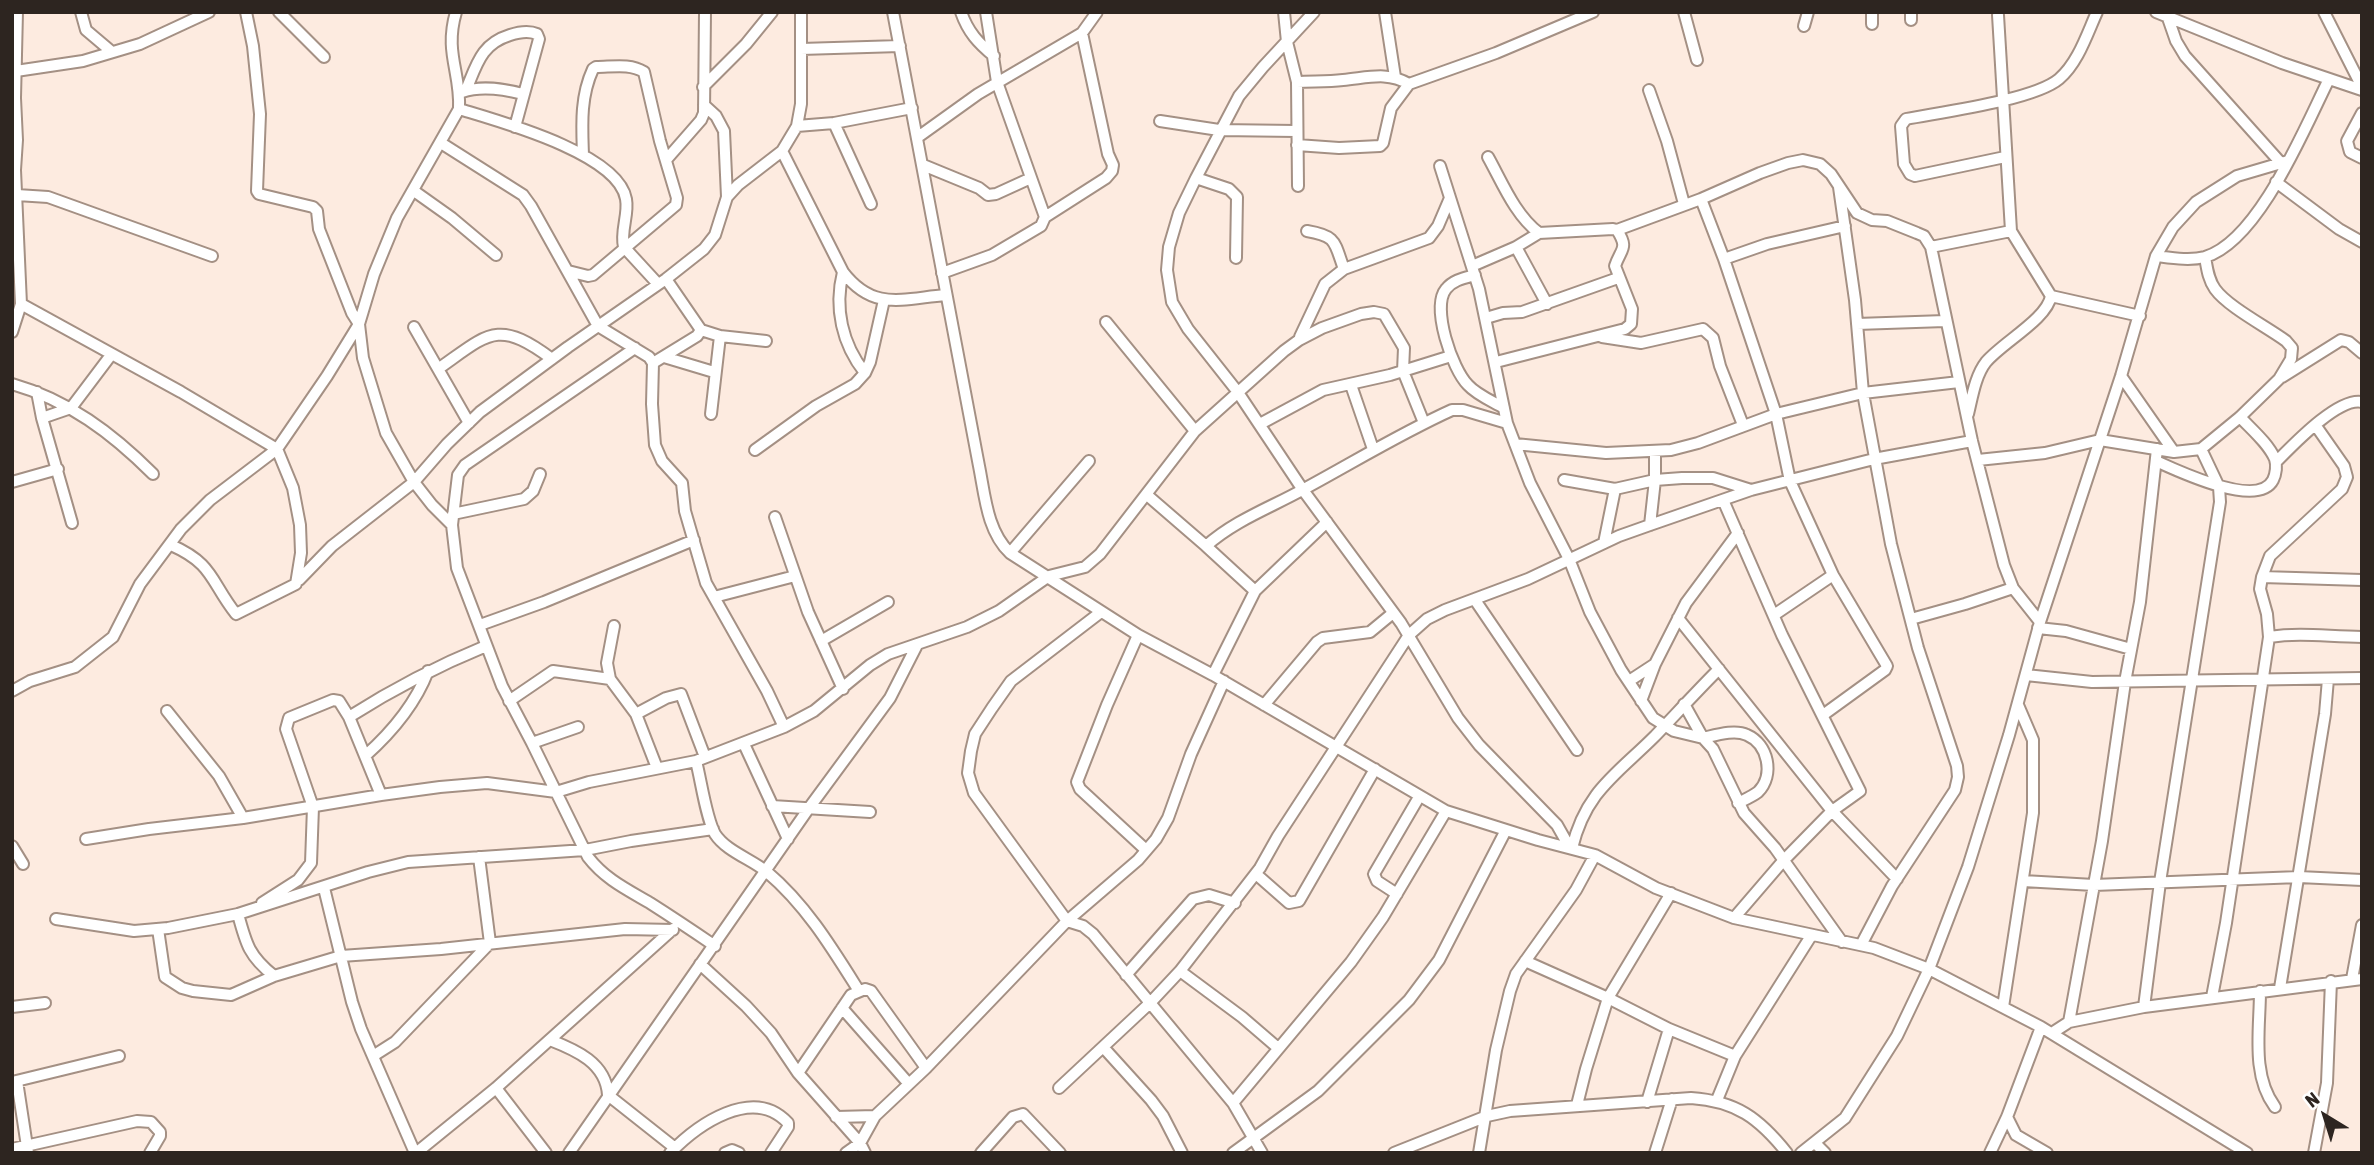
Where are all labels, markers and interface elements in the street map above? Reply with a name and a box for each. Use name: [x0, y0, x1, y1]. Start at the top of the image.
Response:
north arrow: [2290, 1081, 2360, 1151]
text: N: [2301, 1087, 2323, 1112]

